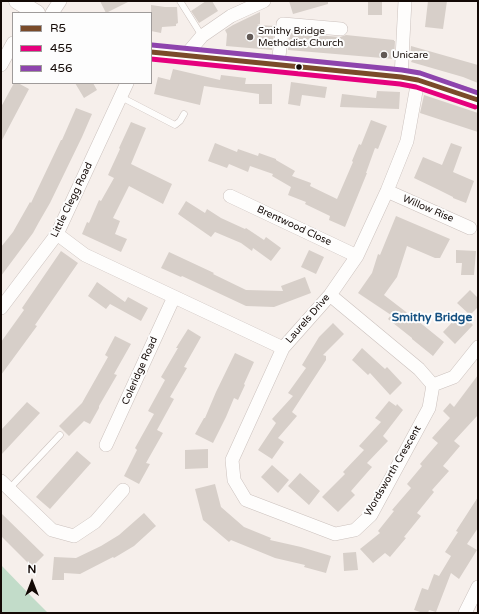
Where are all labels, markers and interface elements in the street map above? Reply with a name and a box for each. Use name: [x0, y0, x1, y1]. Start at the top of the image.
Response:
legend: [12, 12, 152, 84]
text: R5: [50, 21, 66, 35]
place label: Smithy Bridge Methodist Church: [258, 25, 343, 48]
marker: Smithy Bridge Methodist Church: [245, 32, 255, 42]
text: 455: [50, 41, 73, 55]
place label: Unicare: [392, 49, 428, 61]
marker: Unicare: [379, 50, 389, 60]
text: 456: [50, 61, 73, 75]
unlabelled marker: [294, 62, 304, 72]
street label: Little Clegg Road: [49, 160, 95, 240]
street label: Willow Rise: [401, 193, 455, 225]
street label: Brentwood Close: [255, 203, 333, 249]
street label: Laurels Drive: [283, 292, 333, 346]
district label: Smithy Bridge: [392, 311, 472, 325]
street label: Coleridge Road: [120, 335, 160, 407]
street label: Wordsworth Crescent: [362, 424, 424, 518]
north arrow: [12, 562, 52, 602]
text: N: [28, 563, 36, 576]

